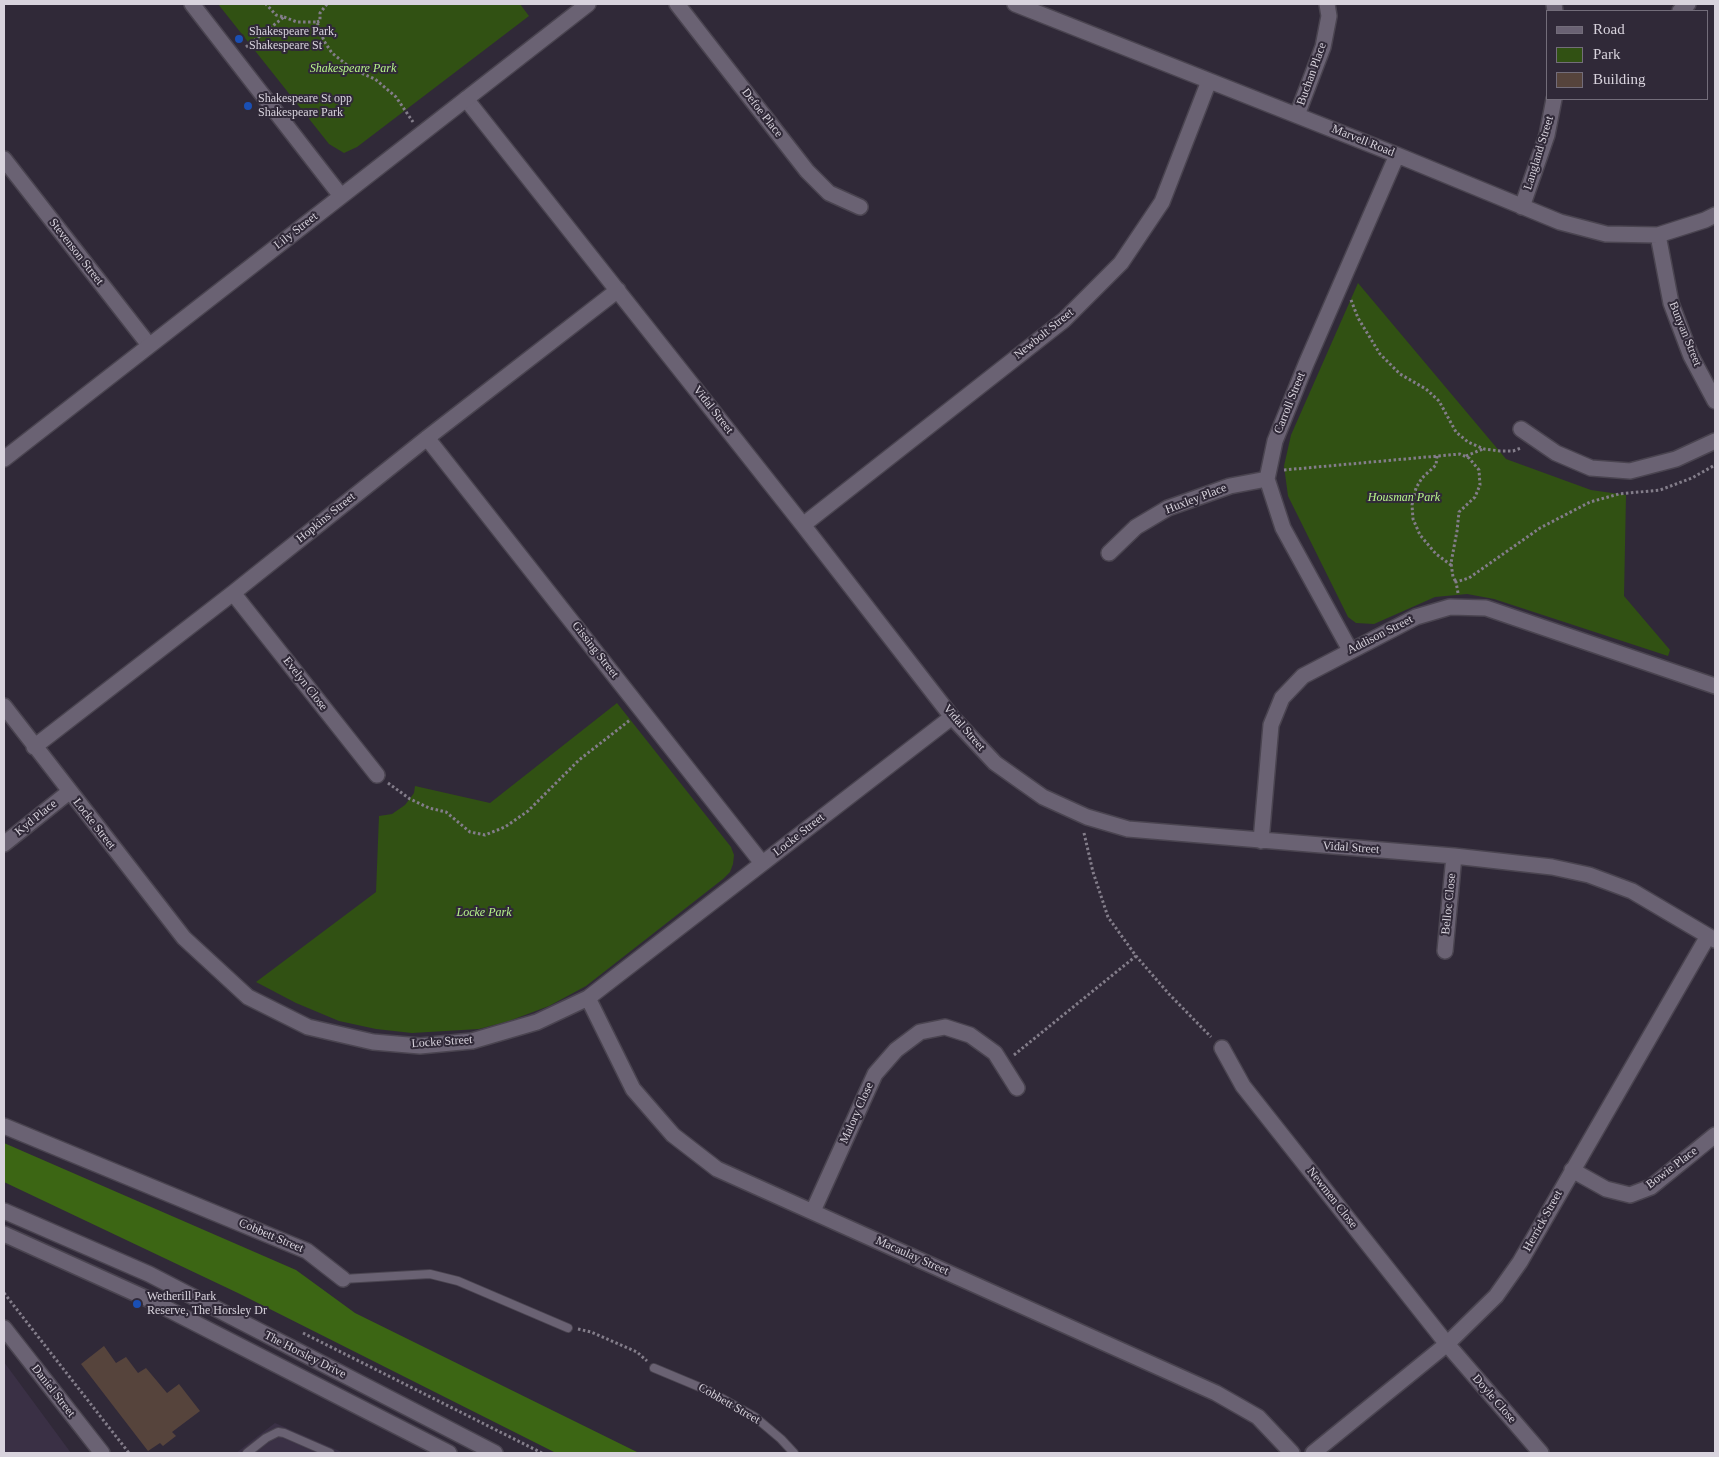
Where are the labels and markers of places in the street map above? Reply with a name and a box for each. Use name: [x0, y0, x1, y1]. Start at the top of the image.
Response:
place label: Shakespeare Park, Shakespeare St: [249, 25, 337, 53]
marker: Shakespeare Park, Shakespeare St: [233, 33, 245, 45]
place label: Shakespeare St opp Shakespeare Park: [258, 92, 352, 120]
marker: Shakespeare St opp Shakespeare Park: [242, 100, 254, 112]
place label: Wetherill Park Reserve, The Horsley Dr: [147, 1290, 267, 1318]
marker: Wetherill Park Reserve, The Horsley Dr: [131, 1298, 143, 1310]

